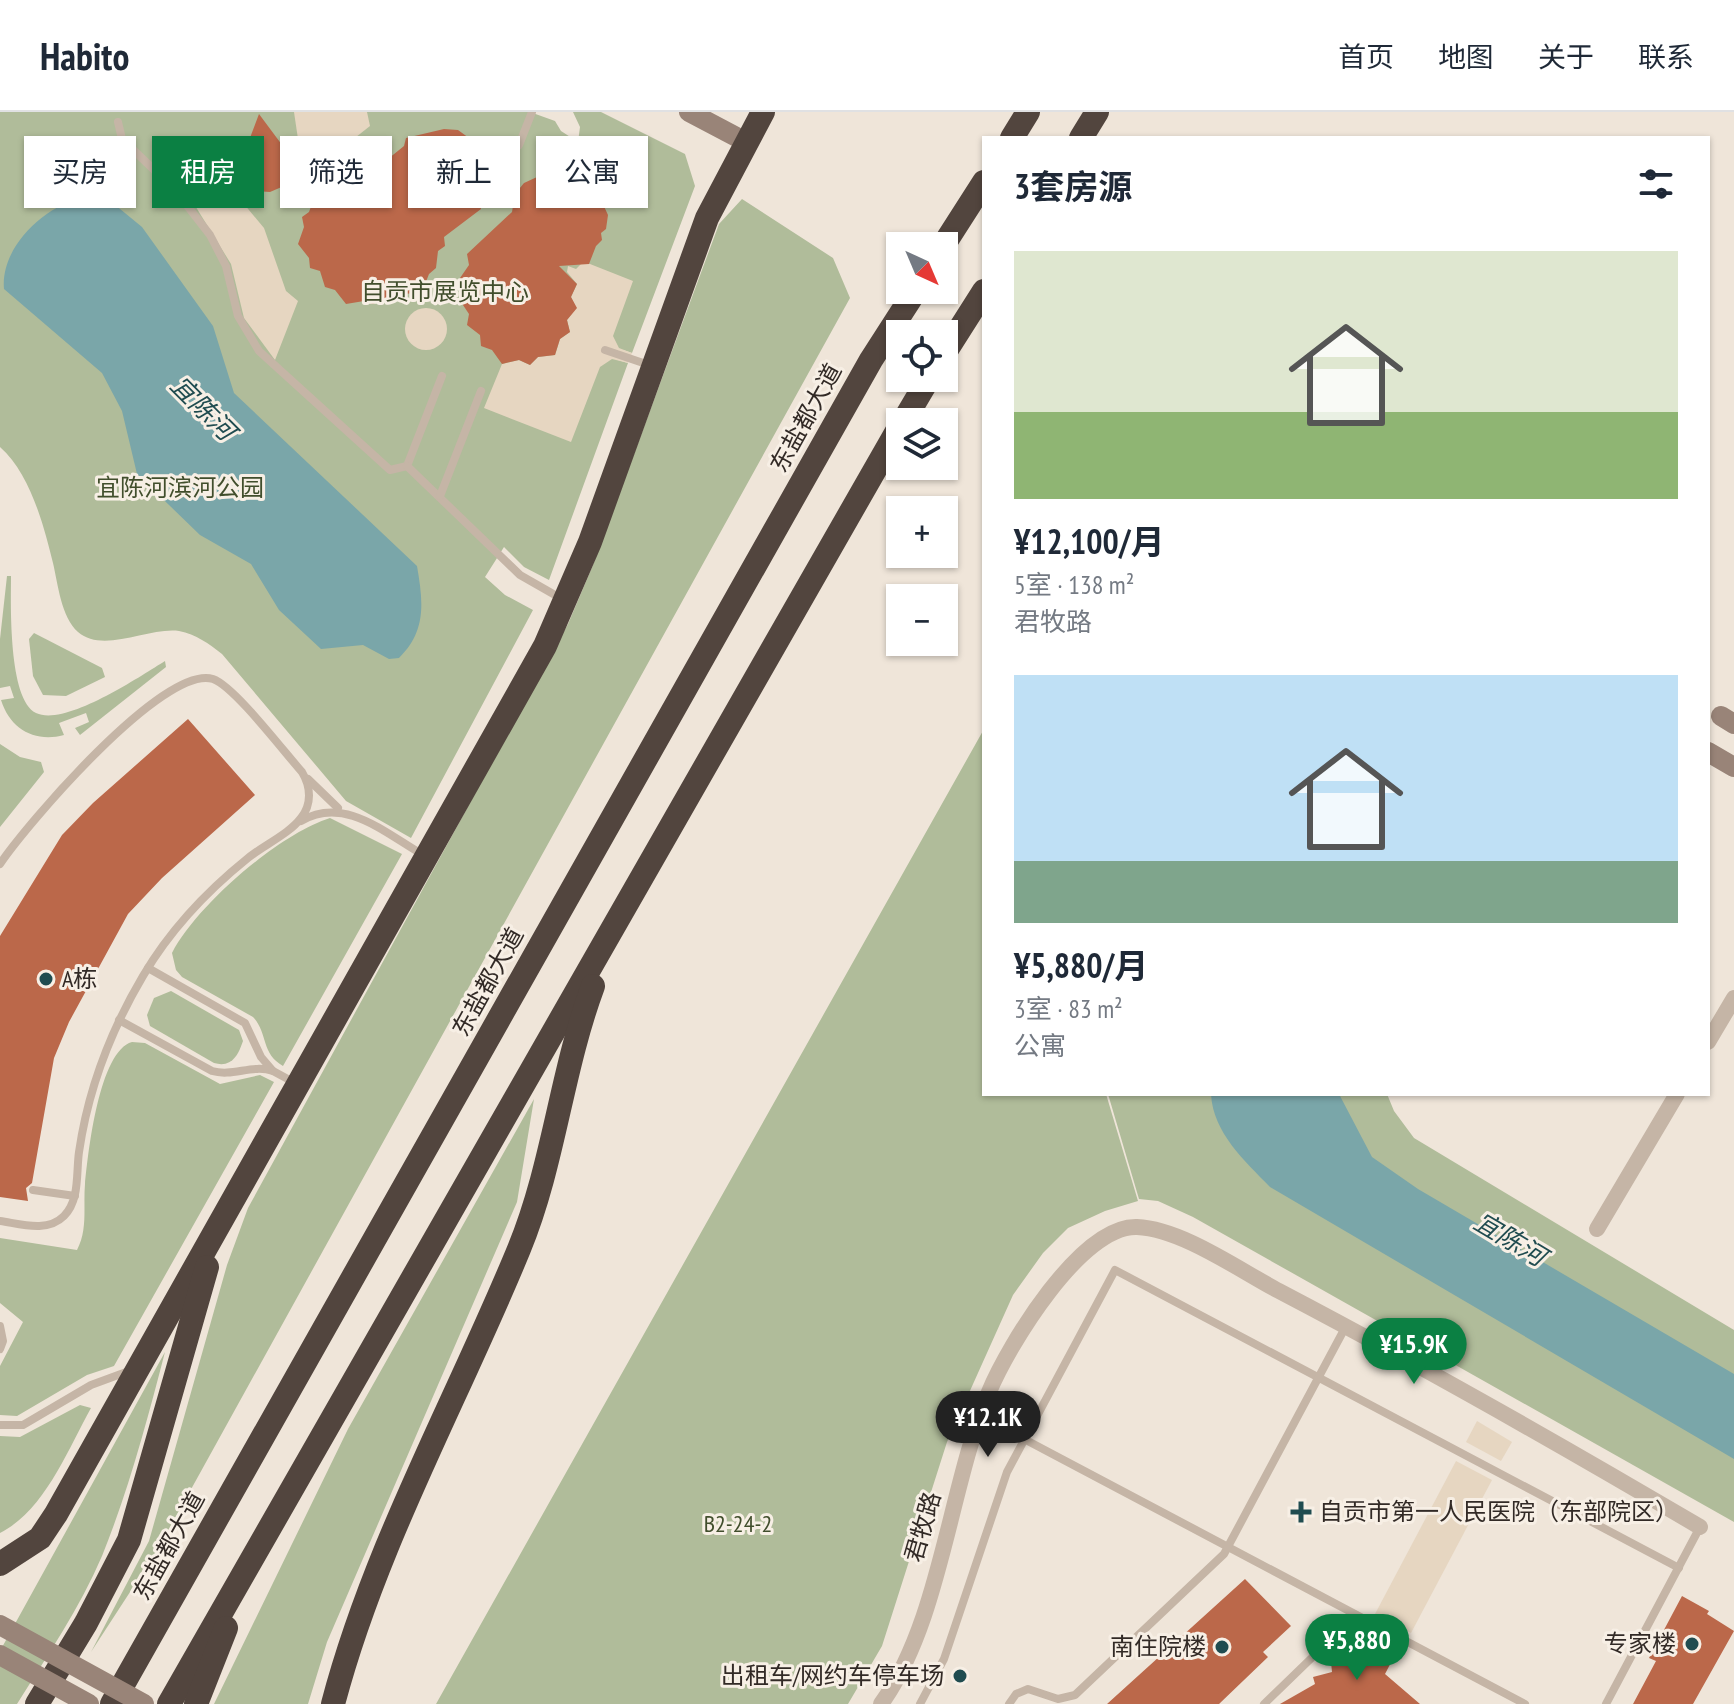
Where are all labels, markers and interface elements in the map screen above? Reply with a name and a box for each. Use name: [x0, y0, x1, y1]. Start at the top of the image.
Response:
text: Habito: [40, 31, 129, 80]
text: 首页: [1338, 38, 1394, 75]
text: 地图: [1438, 38, 1494, 75]
text: 关于: [1538, 38, 1594, 75]
text: 联系: [1638, 38, 1694, 75]
chip: 买房: [24, 136, 136, 208]
chip: 租房: [152, 136, 264, 208]
chip: 筛选: [280, 136, 392, 208]
chip: 新上: [408, 136, 520, 208]
chip: 公寓: [536, 136, 648, 208]
icon: filters: [1634, 162, 1678, 206]
text: 3套房源: [1014, 164, 1132, 208]
north arrow: [886, 232, 958, 304]
map controls: [886, 232, 958, 656]
park label: 自贡市展览中心: [361, 276, 529, 307]
icon: home: [1274, 303, 1418, 447]
button: locate: [886, 320, 958, 392]
street label: 东盐都大道: [763, 358, 848, 478]
water label: 宜陈河: [164, 368, 246, 450]
button: layers: [886, 408, 958, 480]
park label: 宜陈河滨河公园: [96, 472, 264, 503]
button: +: [886, 496, 958, 568]
text: ¥12,100/月: [1014, 519, 1165, 563]
text: 5室 · 138 m²: [1014, 568, 1134, 601]
button: −: [886, 584, 958, 656]
text: 君牧路: [1014, 605, 1092, 638]
icon: home: [1274, 727, 1418, 871]
street label: 东盐都大道: [445, 922, 530, 1042]
text: ¥5,880/月: [1014, 943, 1148, 987]
place label: A栋: [62, 963, 97, 994]
marker: A栋: [37, 970, 55, 988]
text: 3室 · 83 m²: [1014, 992, 1123, 1025]
text: 公寓: [1014, 1029, 1066, 1062]
water label: 宜陈河: [1468, 1204, 1556, 1275]
pin: ¥15.9K: [1349, 1318, 1479, 1386]
text: ¥15.9K: [1380, 1327, 1448, 1360]
pin: ¥12.1K: [923, 1391, 1053, 1459]
text: ¥12.1K: [954, 1400, 1022, 1433]
street label: 东盐都大道: [126, 1486, 211, 1606]
street label: 君牧路: [898, 1488, 947, 1566]
place label: 自贡市第一人民医院（东部院区）: [1319, 1496, 1679, 1527]
marker: 自贡市第一人民医院（东部院区）: [1290, 1501, 1312, 1523]
park label: B2-24-2: [704, 1508, 772, 1539]
pin: ¥5,880: [1292, 1614, 1422, 1682]
text: ¥5,880: [1323, 1623, 1391, 1656]
place label: 专家楼: [1604, 1628, 1676, 1659]
place label: 南住院楼: [1110, 1631, 1206, 1662]
marker: 专家楼: [1683, 1635, 1701, 1653]
marker: 南住院楼: [1213, 1638, 1231, 1656]
place label: 出租车/网约车停车场: [721, 1660, 944, 1691]
marker: 出租车/网约车停车场: [951, 1667, 969, 1685]

